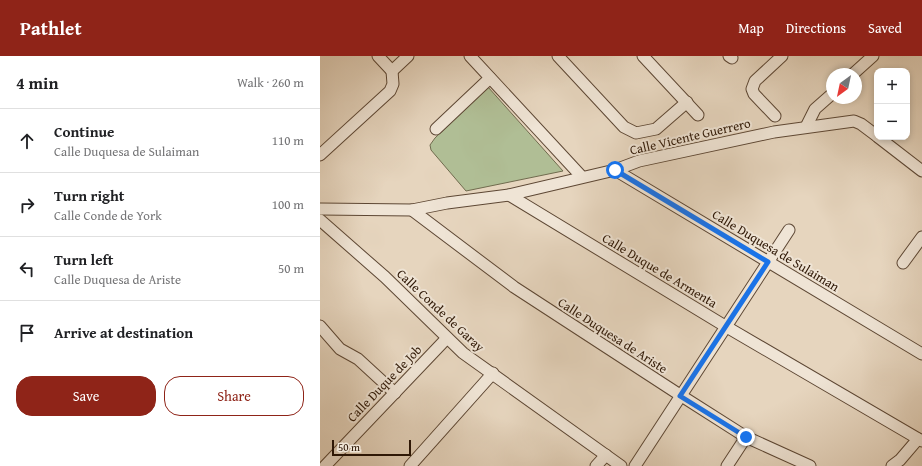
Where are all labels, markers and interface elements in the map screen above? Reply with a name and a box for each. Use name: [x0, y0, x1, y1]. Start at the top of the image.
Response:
text: Pathlet: [20, 14, 82, 42]
text: Map: [738, 18, 764, 38]
text: Directions: [786, 18, 846, 38]
text: Saved: [868, 18, 902, 38]
north arrow: [826, 68, 862, 104]
map controls: [874, 68, 910, 140]
button: +: [874, 68, 910, 104]
text: 4 min: [16, 70, 58, 95]
text: Walk · 260 m: [237, 73, 304, 92]
button: −: [874, 104, 910, 140]
street label: Calle Vicente Guerrero: [628, 113, 753, 160]
text: Continue: [54, 121, 115, 142]
icon: ahead: [16, 130, 38, 152]
text: 110 m: [272, 131, 304, 150]
text: Calle Duquesa de Sulaiman: [54, 142, 199, 161]
route start: [606, 161, 624, 179]
text: Turn right: [54, 185, 125, 206]
icon: right: [16, 194, 38, 216]
text: 100 m: [272, 195, 304, 214]
street label: Calle Duquesa de Sulaiman: [709, 205, 844, 296]
text: Calle Conde de York: [54, 206, 162, 225]
street label: Calle Duque de Armenta: [599, 229, 722, 313]
text: Turn left: [54, 249, 113, 270]
icon: left: [16, 258, 38, 280]
text: 50 m: [278, 259, 304, 278]
street label: Calle Conde de Garay: [393, 265, 489, 357]
text: Calle Duquesa de Ariste: [54, 270, 181, 289]
street label: Calle Duquesa de Ariste: [554, 293, 671, 378]
icon: arrive: [16, 322, 38, 344]
text: Arrive at destination: [54, 322, 193, 343]
street label: Calle Duque de Job: [343, 340, 426, 426]
button: Save: [16, 376, 156, 416]
button: Share: [164, 376, 304, 416]
route end: [737, 428, 755, 446]
scale bar: [332, 438, 411, 457]
text: 50 m: [338, 439, 360, 455]

